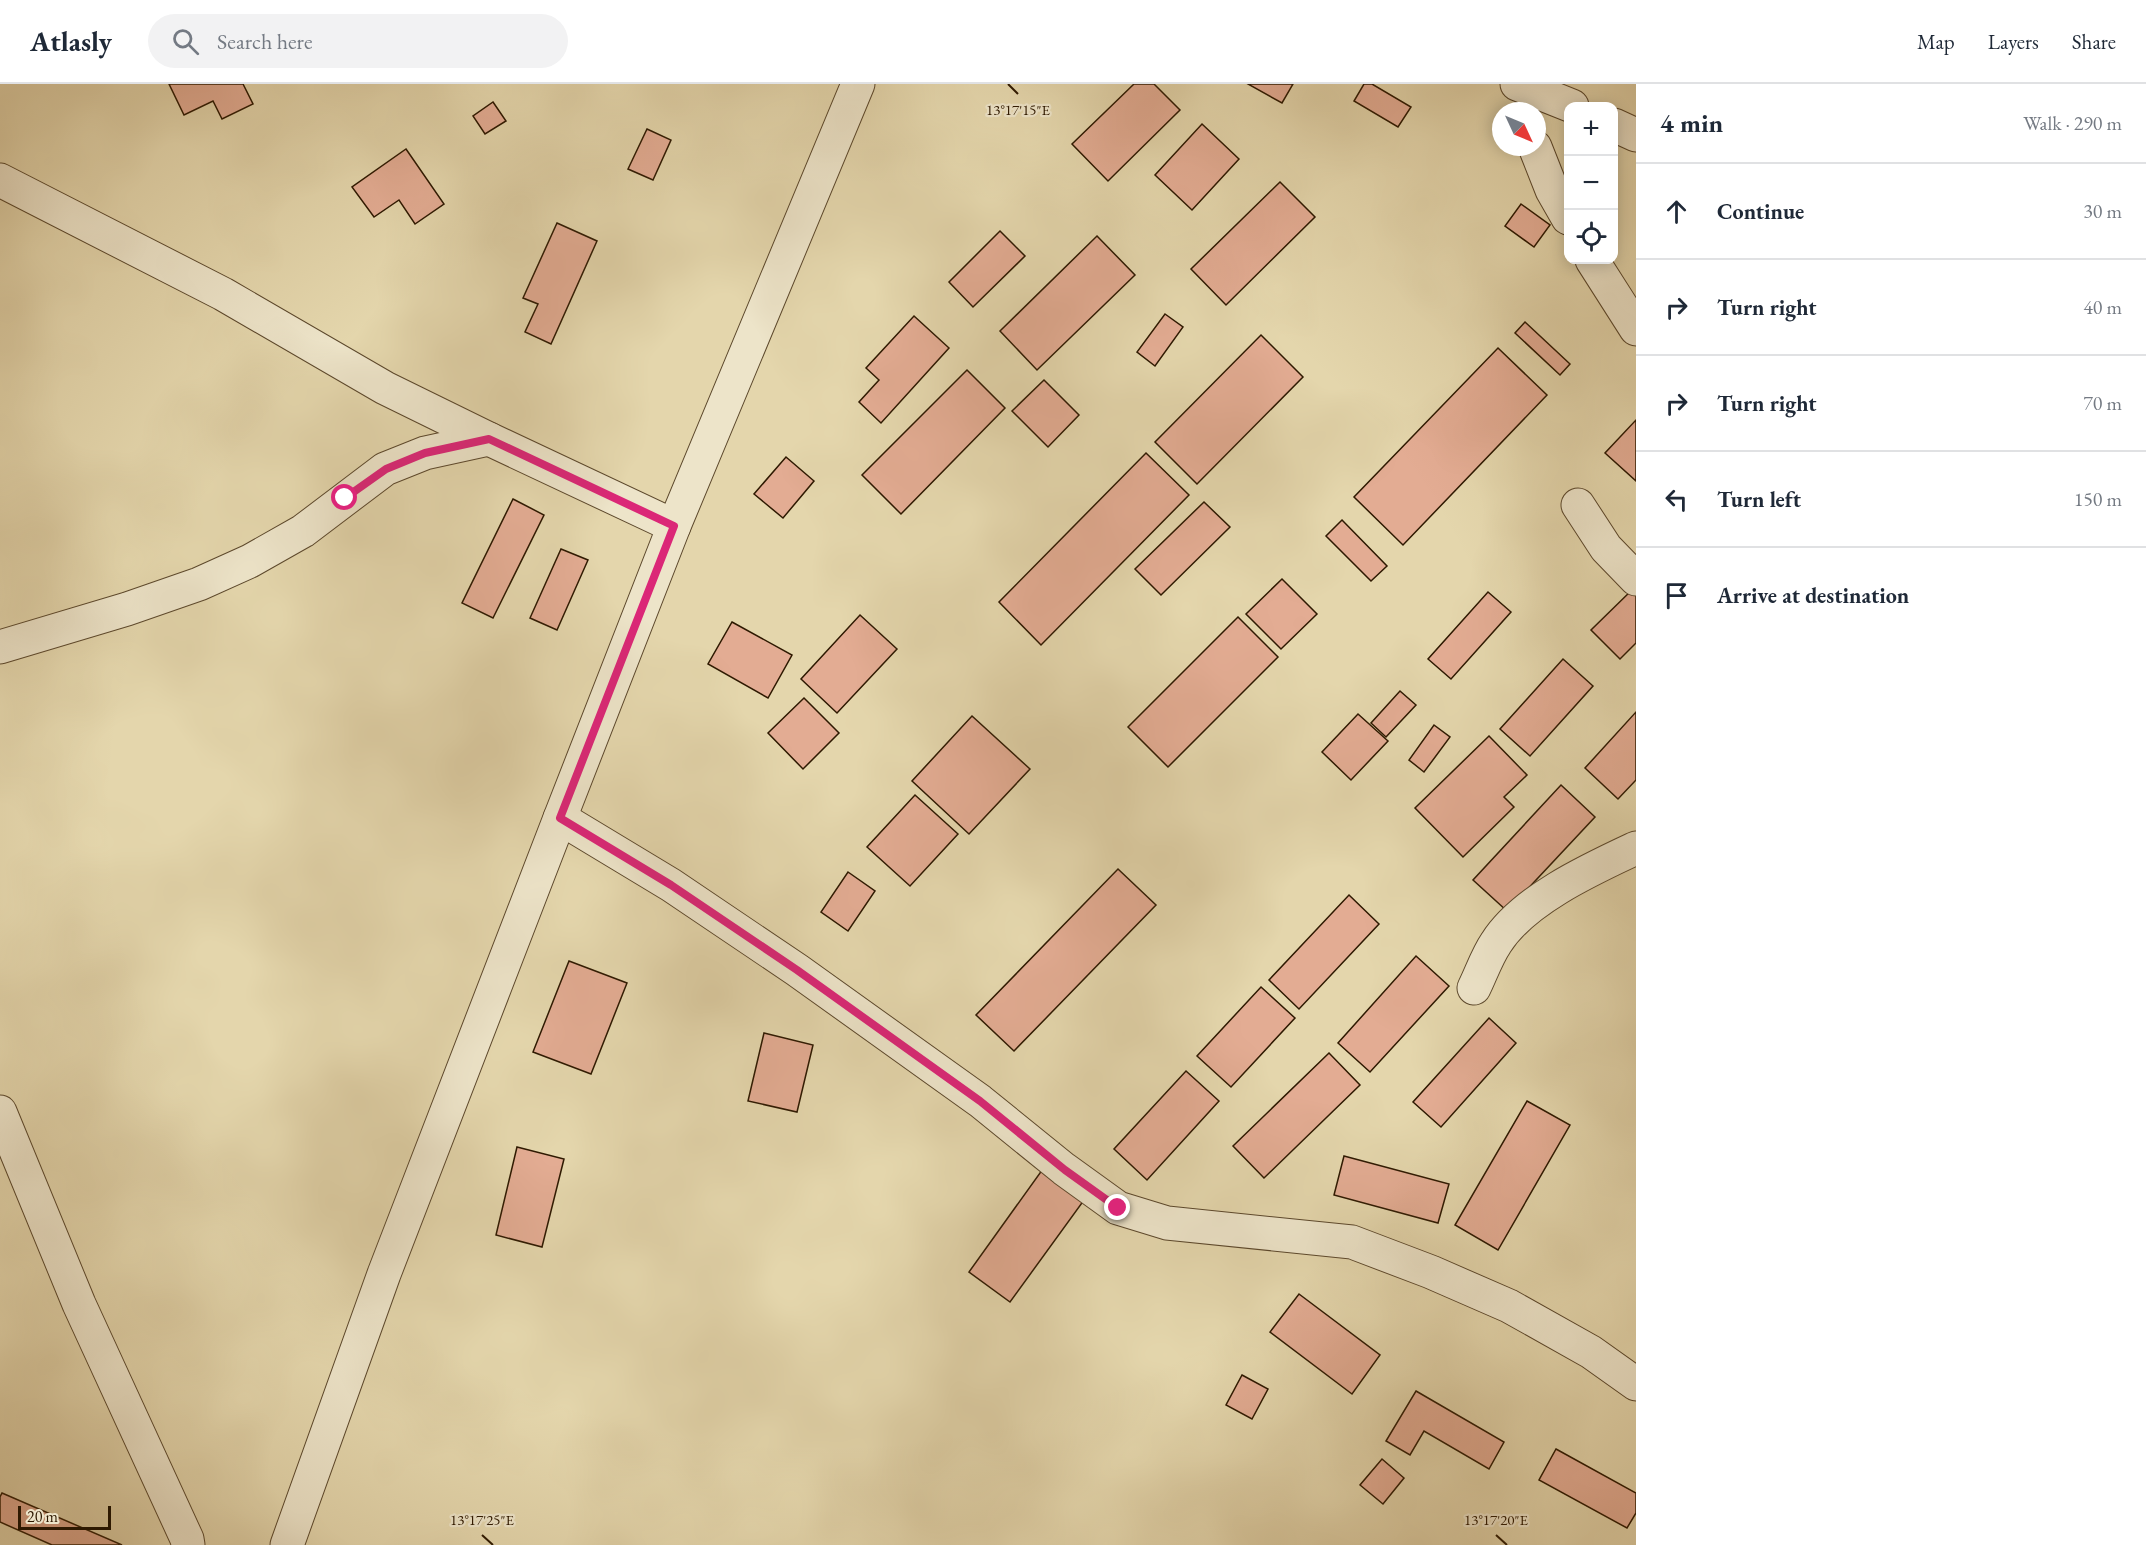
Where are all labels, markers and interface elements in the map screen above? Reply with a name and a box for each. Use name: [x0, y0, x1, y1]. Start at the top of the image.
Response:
search box: [148, 14, 568, 68]
text: Atlasly: [30, 23, 112, 59]
icon: search: [169, 25, 202, 58]
text: Search here: [217, 27, 313, 56]
text: Map: [1917, 28, 1955, 55]
text: Layers: [1988, 28, 2039, 55]
text: Share: [2072, 28, 2116, 55]
text: 13°17'15"E: [986, 100, 1051, 119]
north arrow: [1492, 102, 1546, 156]
map controls: [1564, 102, 1618, 264]
button: +: [1564, 102, 1618, 156]
text: 4 min: [1660, 106, 1723, 140]
text: Walk · 290 m: [2023, 110, 2122, 136]
button: −: [1564, 156, 1618, 210]
icon: ahead: [1660, 195, 1693, 228]
text: Continue: [1717, 197, 1804, 226]
text: 30 m: [2083, 198, 2122, 224]
button: locate: [1564, 210, 1618, 264]
icon: right: [1660, 291, 1693, 324]
text: Turn right: [1717, 293, 1816, 322]
text: 40 m: [2083, 294, 2122, 320]
icon: right: [1660, 387, 1693, 420]
text: Turn right: [1717, 389, 1816, 418]
text: 70 m: [2083, 390, 2122, 416]
icon: left: [1660, 483, 1693, 516]
route start: [331, 484, 357, 510]
text: Turn left: [1717, 485, 1801, 514]
text: 150 m: [2074, 486, 2122, 512]
icon: arrive: [1660, 579, 1693, 612]
text: Arrive at destination: [1717, 581, 1909, 610]
route end: [1104, 1194, 1130, 1220]
scale bar: [18, 1503, 111, 1530]
text: 20 m: [27, 1506, 58, 1527]
text: 13°17'25"E: [450, 1510, 515, 1529]
text: 13°17'20"E: [1464, 1510, 1529, 1529]

